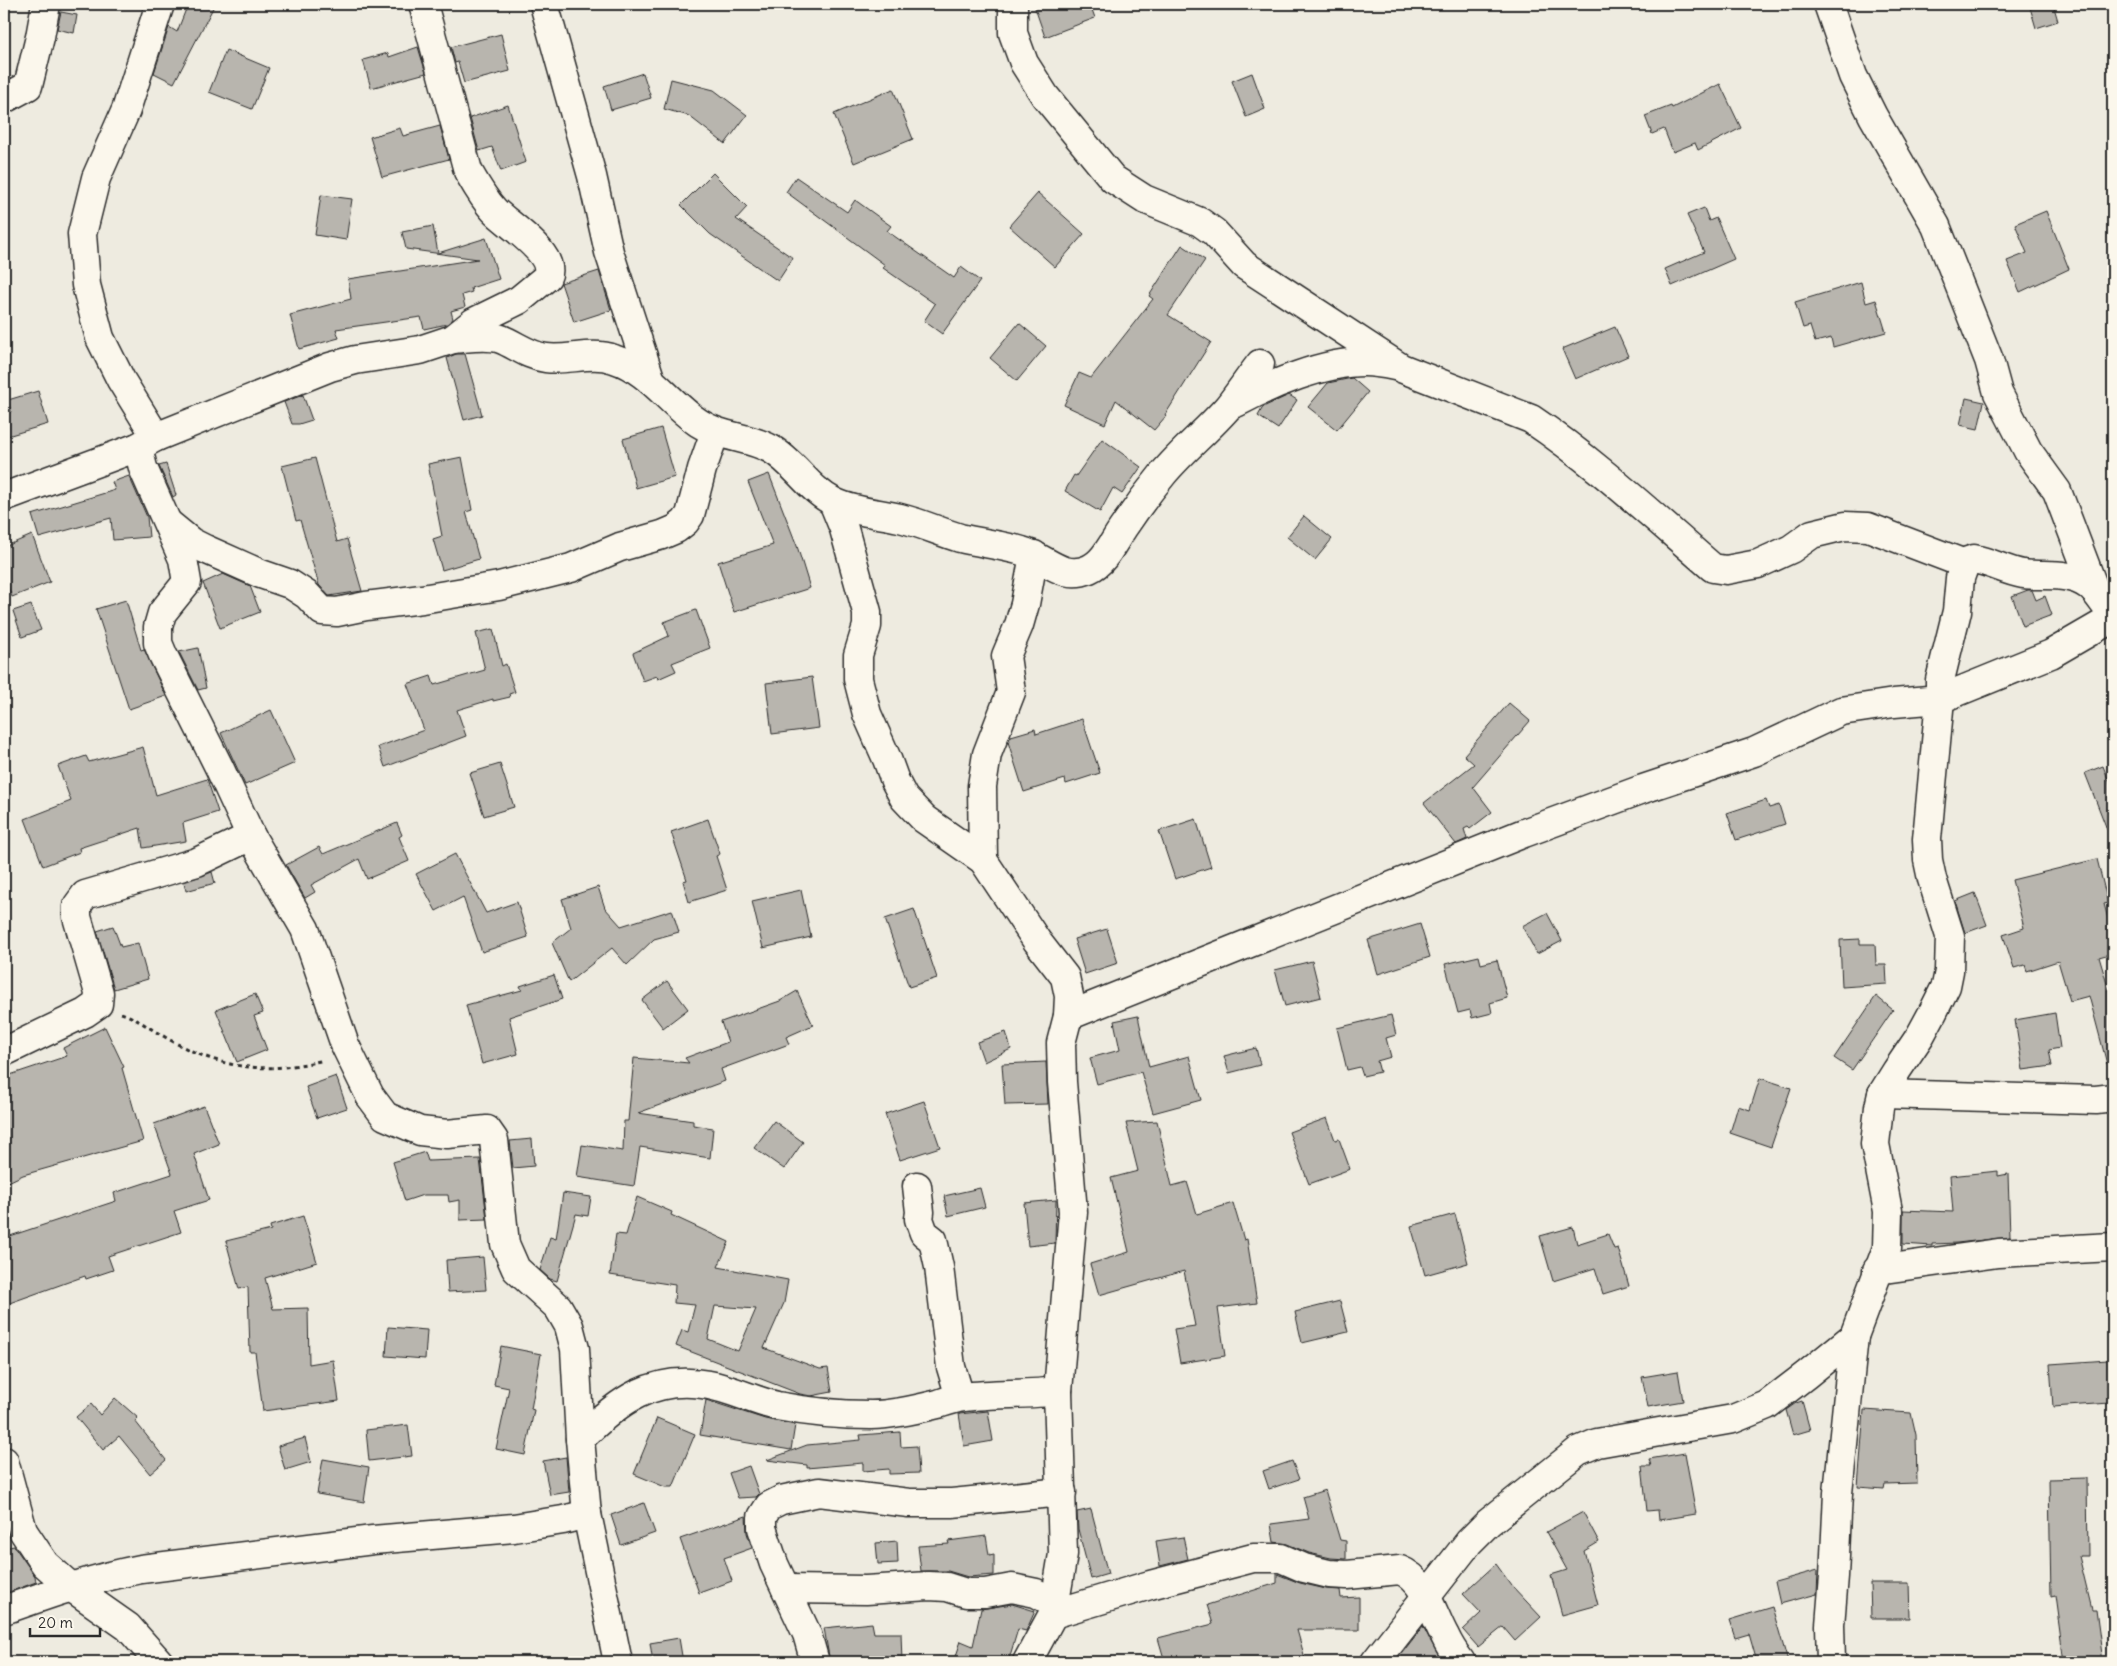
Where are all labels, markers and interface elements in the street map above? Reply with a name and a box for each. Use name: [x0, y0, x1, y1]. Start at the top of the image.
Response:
scale bar: [30, 1606, 100, 1638]
text: 20 m: [38, 1613, 73, 1632]

